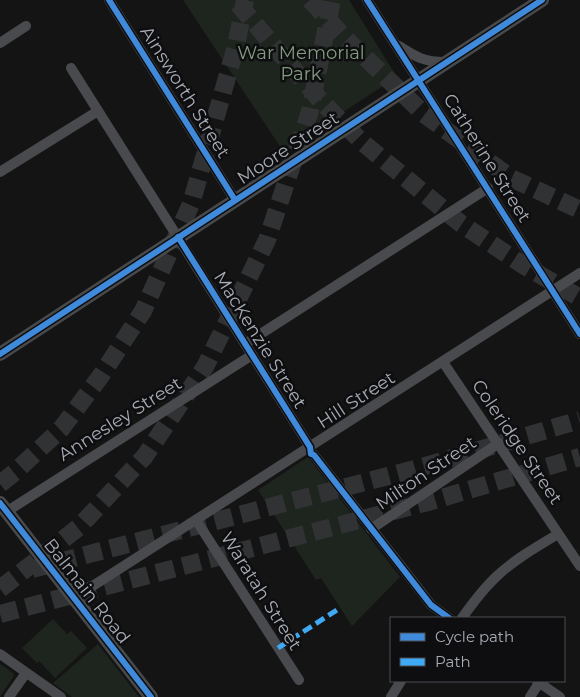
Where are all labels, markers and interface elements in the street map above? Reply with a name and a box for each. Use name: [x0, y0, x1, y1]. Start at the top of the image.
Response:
street label: Ainsworth Street: [136, 22, 234, 162]
park label: War Memorial Park: [237, 42, 365, 85]
street label: Catherine Street: [439, 90, 535, 226]
street label: Moore Street: [233, 107, 343, 189]
street label: MacKenzie Street: [209, 267, 311, 413]
street label: Hill Street: [313, 367, 399, 433]
street label: Annesley Street: [54, 372, 186, 466]
street label: Coleridge Street: [467, 375, 567, 509]
street label: Milton Street: [372, 431, 480, 515]
street label: Waratah Street: [216, 528, 306, 654]
street label: Balmain Road: [39, 534, 135, 648]
legend: [390, 617, 565, 682]
text: Cycle path: [435, 627, 514, 646]
text: Path: [435, 652, 471, 671]

